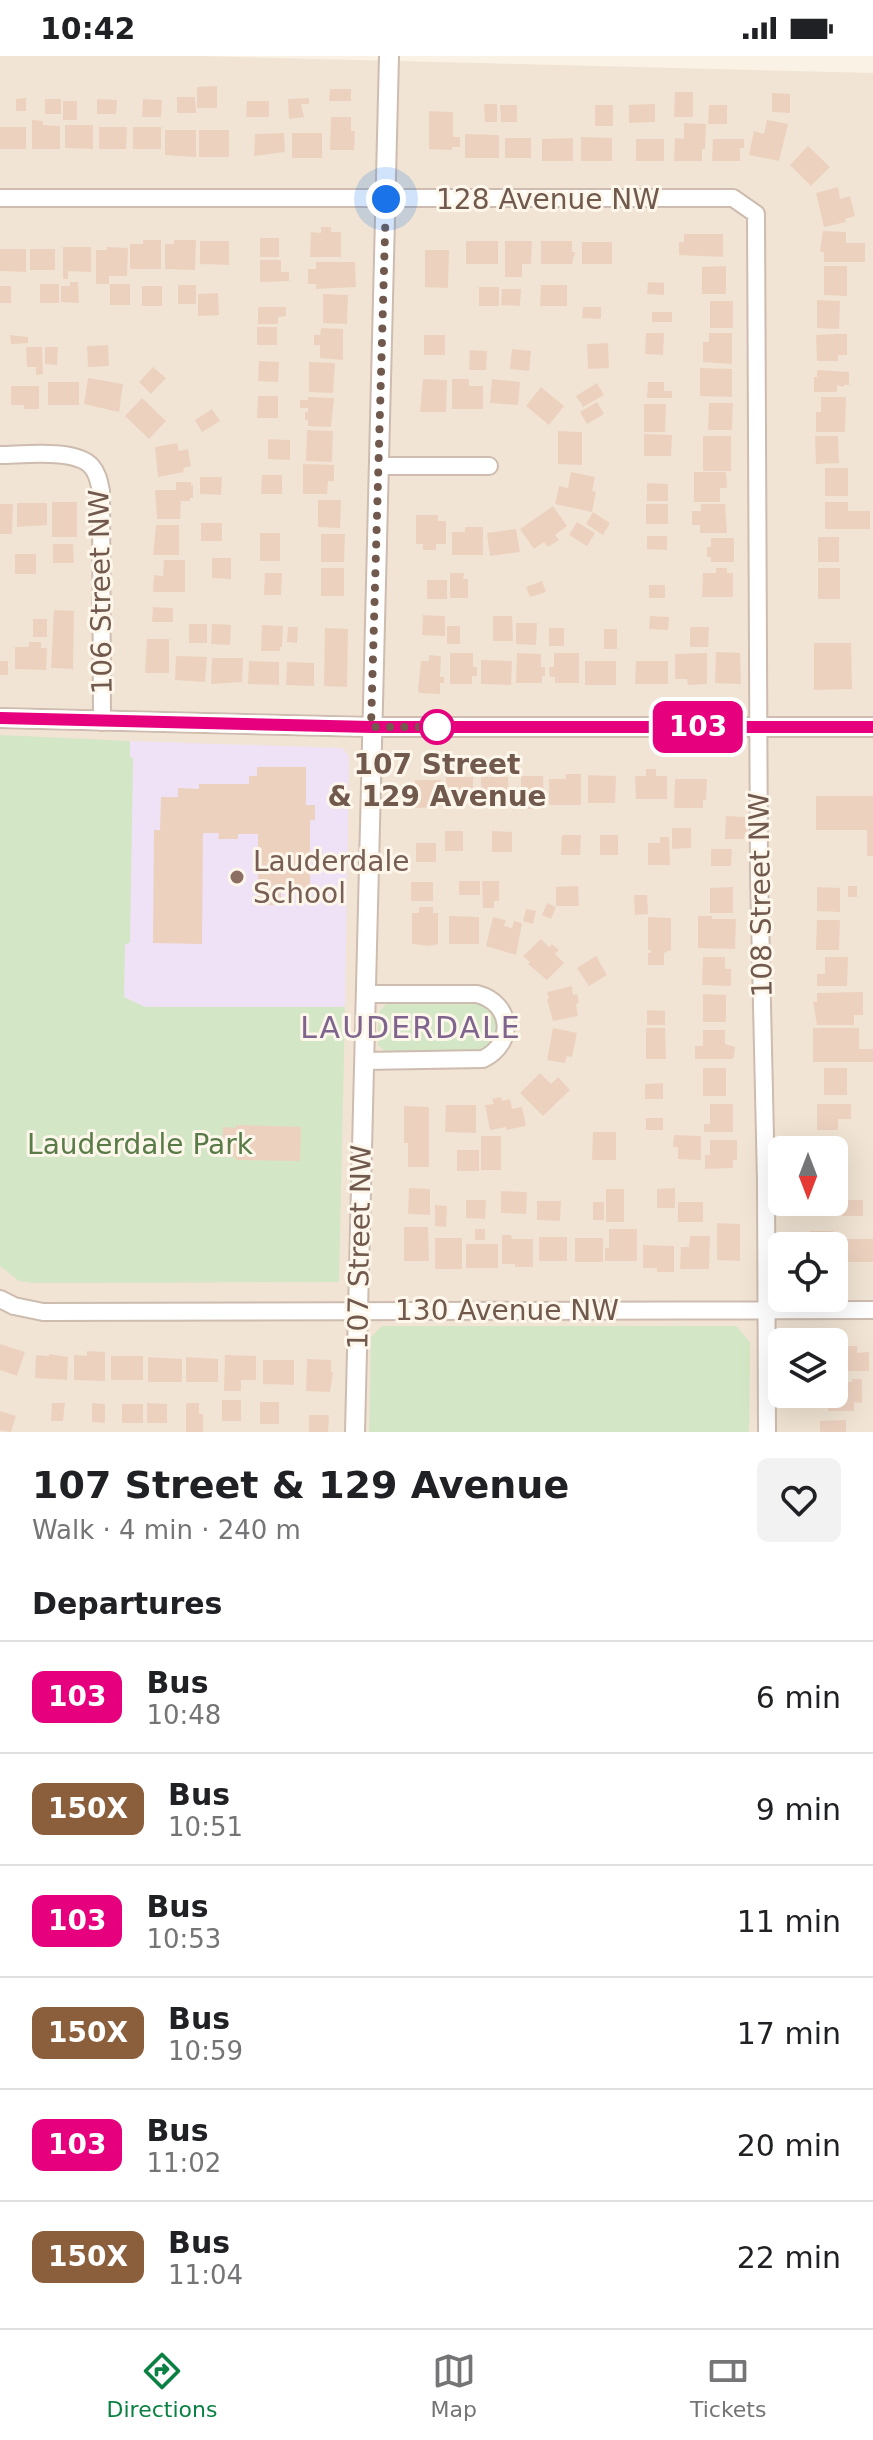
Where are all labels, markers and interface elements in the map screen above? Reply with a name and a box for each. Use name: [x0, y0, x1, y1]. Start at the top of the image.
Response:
text: 10:42: [40, 11, 136, 46]
your location: [366, 179, 406, 219]
street label: 128 Avenue NW: [436, 183, 660, 216]
street label: 106 Street NW: [82, 489, 119, 695]
line badge: 103: [652, 701, 744, 753]
marker: 107 Street & 129 Avenue: [420, 710, 454, 744]
text: 103: [669, 710, 727, 743]
place label: 107 Street & 129 Avenue: [327, 748, 547, 813]
street label: 108 Street NW: [742, 792, 779, 998]
place label: Lauderdale School: [253, 845, 409, 910]
marker: Lauderdale School: [228, 868, 246, 886]
district label: LAUDERDALE: [300, 1010, 522, 1045]
park label: Lauderdale Park: [27, 1128, 254, 1161]
north arrow: [768, 1136, 848, 1216]
map controls: [768, 1136, 848, 1408]
street label: 107 Street NW: [341, 1144, 378, 1350]
button: locate: [768, 1232, 848, 1312]
street label: 130 Avenue NW: [395, 1294, 619, 1327]
button: layers: [768, 1328, 848, 1408]
button: heart: [757, 1458, 841, 1542]
text: 107 Street & 129 Avenue: [32, 1463, 569, 1507]
text: Walk · 4 min · 240 m: [32, 1515, 301, 1545]
text: Departures: [32, 1586, 222, 1621]
text: Bus: [146, 1665, 209, 1700]
text: 103: [48, 1680, 106, 1713]
text: 6 min: [756, 1680, 841, 1715]
text: 10:48: [146, 1700, 221, 1730]
text: Bus: [168, 1777, 230, 1812]
text: 150X: [48, 1792, 128, 1825]
text: 9 min: [756, 1792, 841, 1827]
text: 10:51: [168, 1812, 243, 1842]
text: Bus: [146, 1889, 209, 1924]
text: 103: [48, 1904, 106, 1937]
text: 11 min: [737, 1904, 841, 1939]
text: 10:53: [146, 1924, 221, 1954]
text: Bus: [168, 2001, 230, 2036]
text: 150X: [48, 2016, 128, 2049]
text: 17 min: [737, 2016, 841, 2051]
text: 10:59: [168, 2036, 243, 2066]
text: Bus: [146, 2113, 209, 2148]
text: 103: [48, 2128, 106, 2161]
text: 20 min: [737, 2128, 841, 2163]
text: 11:02: [146, 2148, 221, 2178]
text: Bus: [168, 2225, 230, 2260]
text: 150X: [48, 2240, 128, 2273]
text: 22 min: [737, 2240, 841, 2275]
text: 11:04: [168, 2260, 243, 2290]
tab: Directions: [107, 2349, 217, 2422]
tab: Map: [430, 2349, 477, 2422]
tab: Tickets: [690, 2349, 766, 2422]

